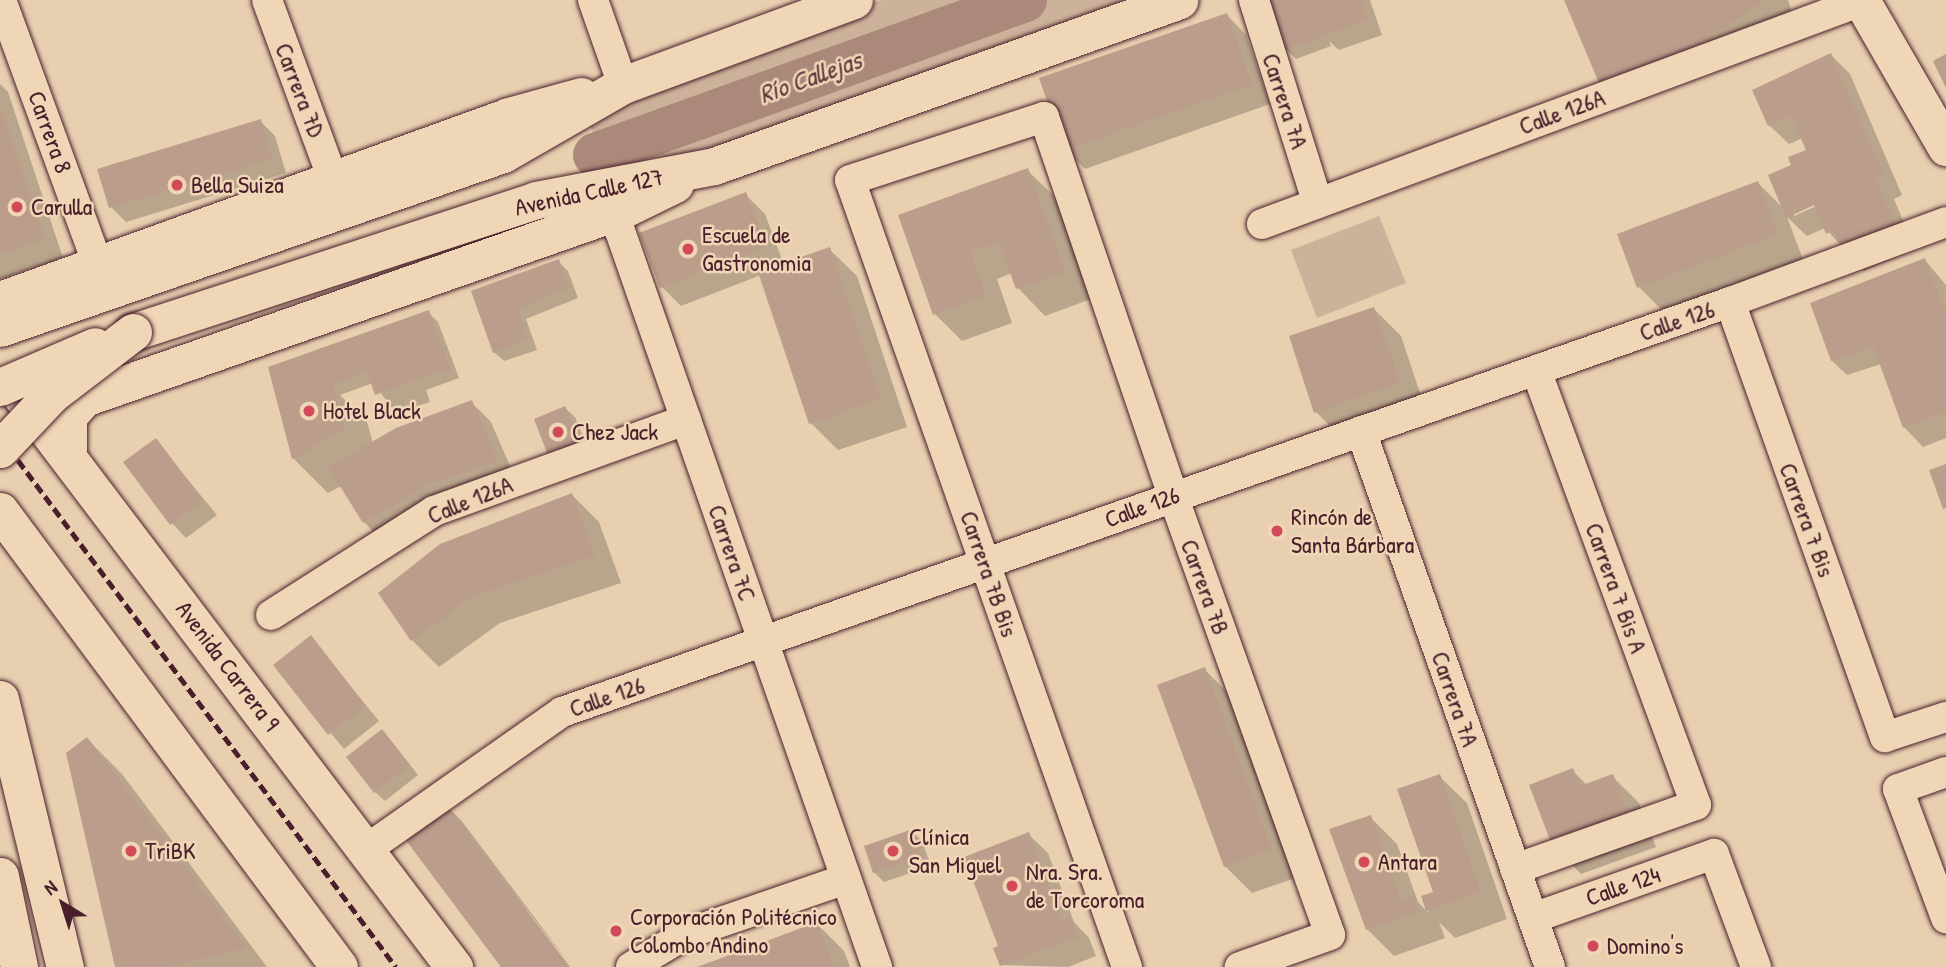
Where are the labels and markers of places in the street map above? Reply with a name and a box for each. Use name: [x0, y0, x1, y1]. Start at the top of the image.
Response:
place label: Bella Suiza: [191, 171, 284, 199]
marker: Bella Suiza: [169, 177, 185, 193]
place label: Carulla: [31, 193, 92, 221]
marker: Carulla: [9, 199, 25, 215]
place label: Escuela de Gastronomia: [702, 221, 811, 277]
marker: Escuela de Gastronomia: [680, 241, 696, 257]
place label: Hotel Black: [323, 397, 421, 425]
marker: Hotel Black: [301, 403, 317, 419]
place label: Chez Jack: [572, 418, 658, 446]
marker: Chez Jack: [550, 424, 566, 440]
place label: Rincón de Santa Bárbara: [1291, 503, 1414, 559]
marker: Rincón de Santa Bárbara: [1269, 523, 1285, 539]
place label: Clínica San Miguel: [909, 823, 1002, 879]
place label: TriBK: [145, 837, 196, 865]
marker: Clínica San Miguel: [883, 841, 903, 861]
marker: TriBK: [123, 843, 139, 859]
place label: Antara: [1378, 848, 1437, 876]
marker: Antara: [1356, 854, 1372, 870]
place label: Nra. Sra. de Torcoroma: [1026, 858, 1144, 914]
marker: Nra. Sra. de Torcoroma: [1004, 878, 1020, 894]
place label: Corporación Politécnico Colombo Andino: [630, 903, 837, 959]
marker: Corporación Politécnico Colombo Andino: [608, 923, 624, 939]
place label: Domino's: [1607, 932, 1683, 960]
marker: Domino's: [1585, 938, 1601, 954]

